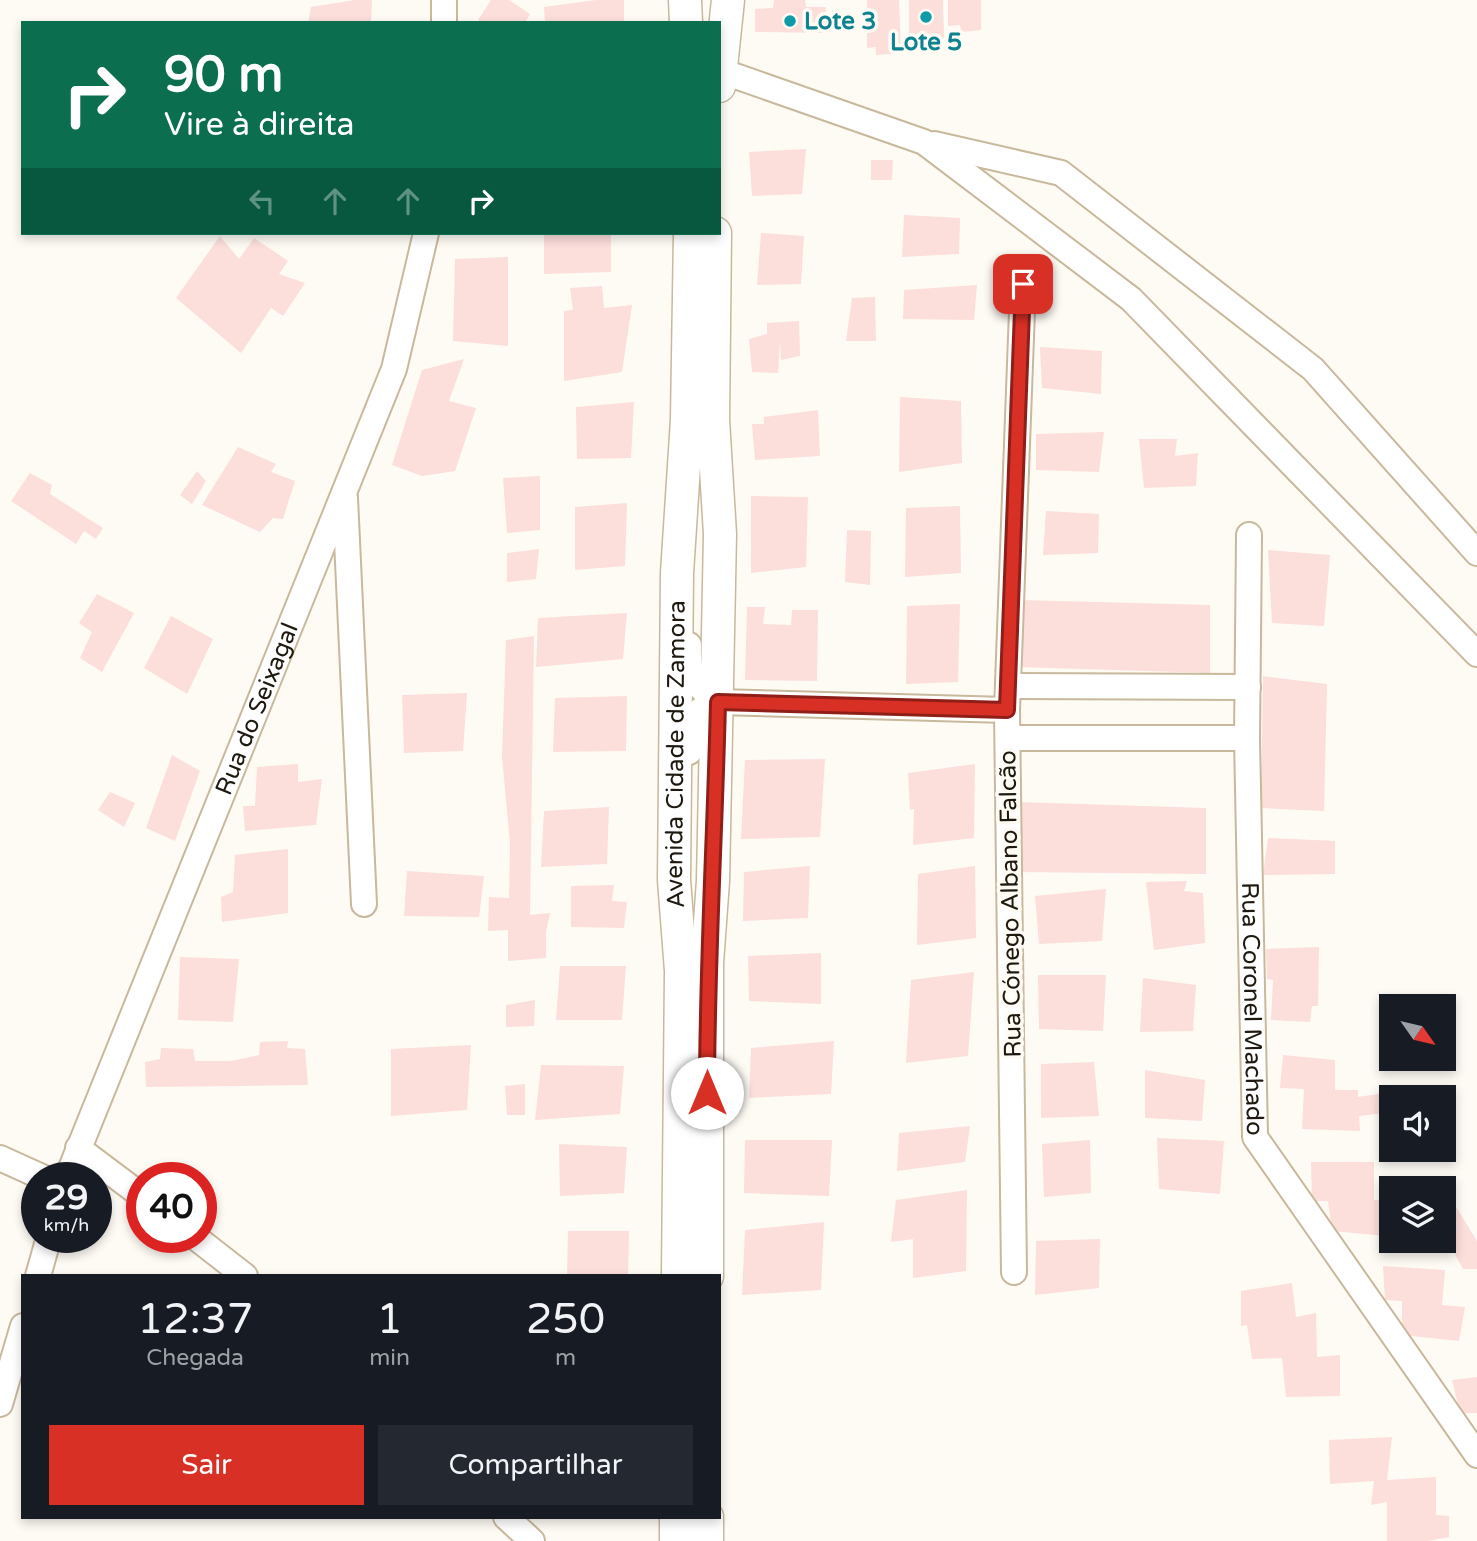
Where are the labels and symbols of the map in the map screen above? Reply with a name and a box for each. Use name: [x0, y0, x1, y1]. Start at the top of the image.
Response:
place label: Lote 3: [804, 7, 876, 36]
marker: Lote 5: [918, 9, 934, 25]
marker: Lote 3: [782, 13, 798, 29]
place label: Lote 5: [890, 28, 962, 57]
pin: [993, 254, 1053, 314]
street label: Avenida Cidade de Zamora: [660, 600, 692, 909]
street label: Rua do Seixagal: [209, 619, 305, 799]
street label: Rua Cónego Albano Falcão: [993, 750, 1028, 1058]
street label: Rua Coronel Machado: [1235, 882, 1269, 1136]
north arrow: [1379, 994, 1456, 1071]
position arrow: [670, 1056, 744, 1130]
speed limit sign: 40: [126, 1162, 217, 1253]

